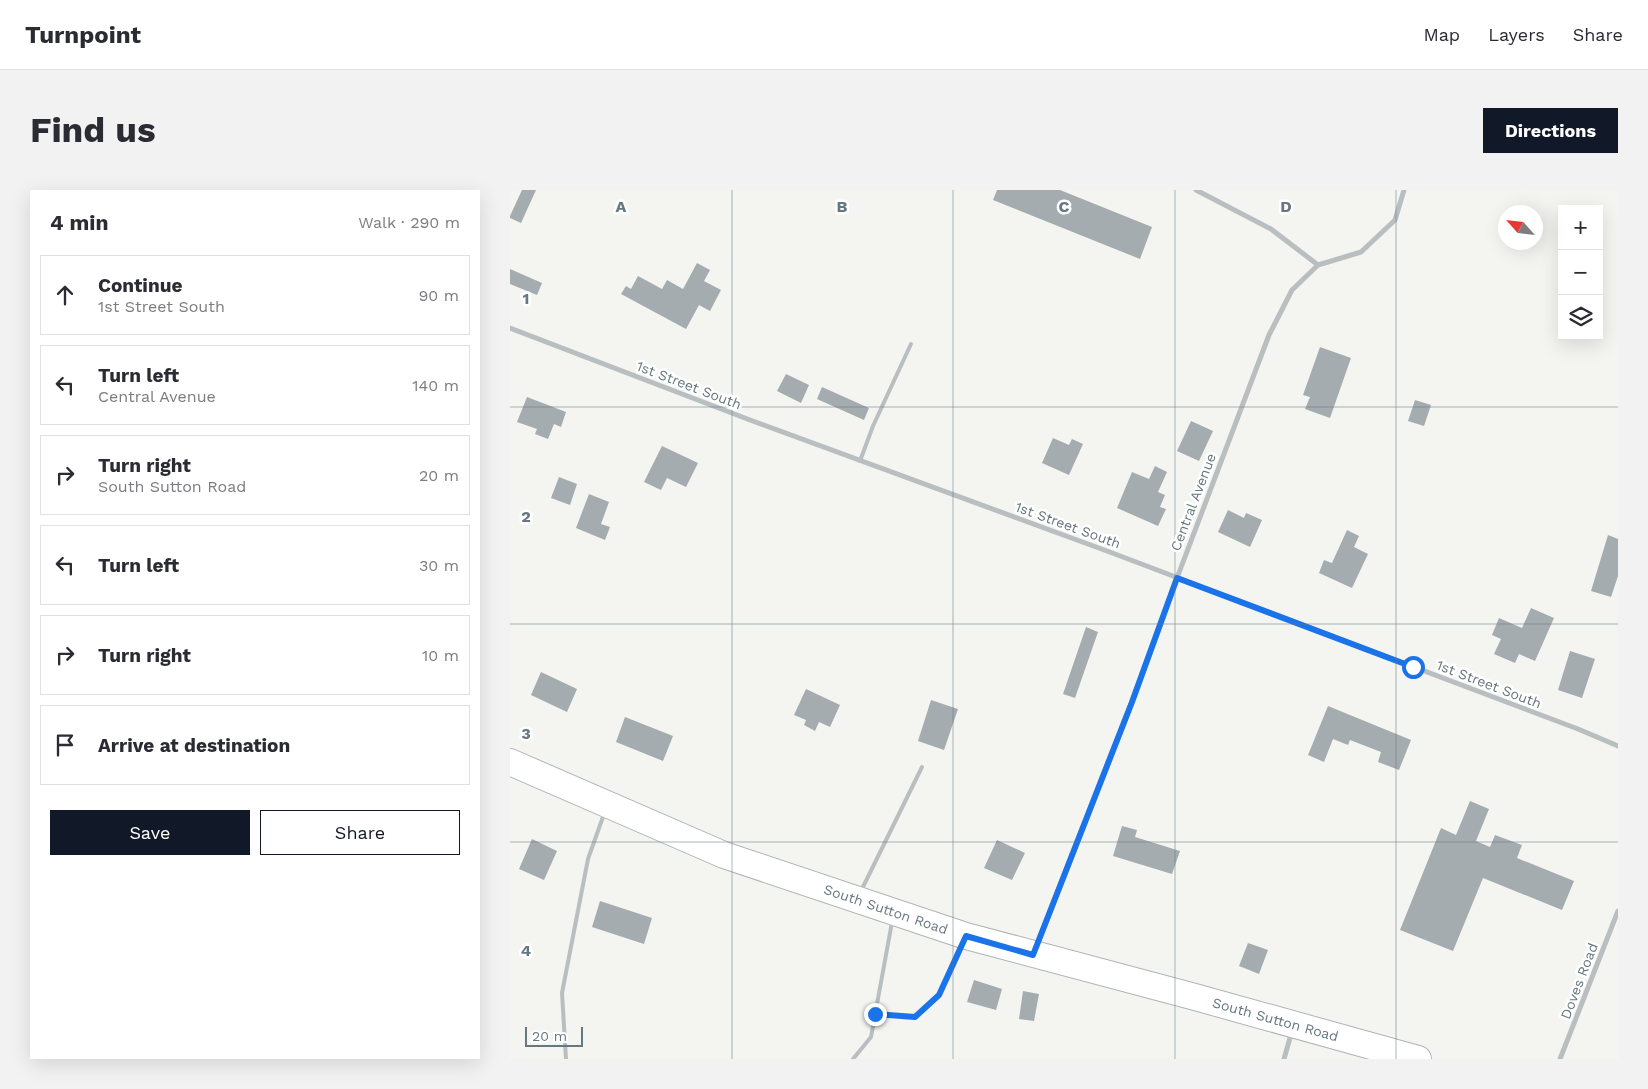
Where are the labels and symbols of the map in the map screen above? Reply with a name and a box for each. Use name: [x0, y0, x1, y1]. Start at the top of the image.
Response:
text: A: [616, 197, 627, 216]
text: B: [837, 197, 848, 216]
text: C: [1059, 197, 1070, 216]
text: D: [1280, 197, 1292, 216]
north arrow: [1498, 205, 1543, 250]
text: 1: [523, 289, 529, 308]
street label: 1st Street South: [634, 358, 744, 412]
street label: Central Avenue: [1167, 451, 1219, 553]
street label: 1st Street South: [1013, 499, 1123, 551]
text: 2: [521, 507, 531, 526]
route start: [1402, 656, 1425, 679]
street label: 1st Street South: [1434, 657, 1544, 711]
text: 3: [521, 724, 531, 743]
street label: South Sutton Road: [822, 881, 950, 937]
text: 4: [521, 941, 531, 960]
street label: Doves Road: [1557, 941, 1601, 1021]
street label: South Sutton Road: [1211, 994, 1340, 1044]
route end: [864, 1003, 887, 1026]
scale bar: [525, 1024, 582, 1047]

